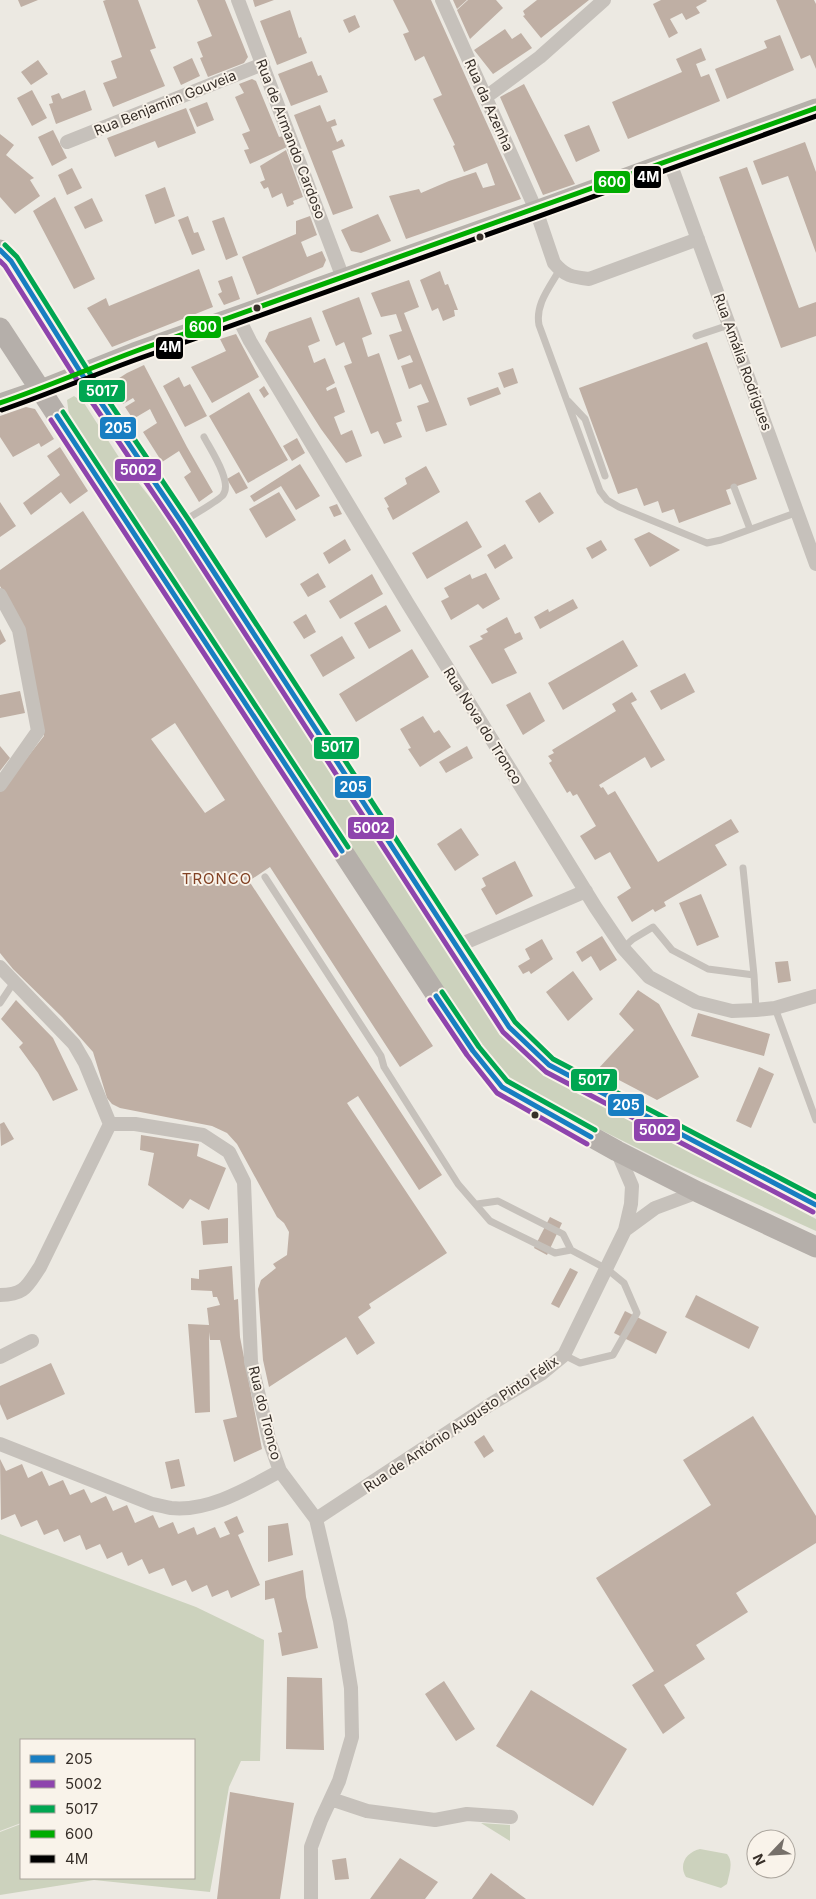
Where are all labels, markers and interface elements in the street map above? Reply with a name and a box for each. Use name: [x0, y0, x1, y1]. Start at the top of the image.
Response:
street label: Rua de Armando Cardoso: [253, 56, 330, 221]
street label: Rua da Azenha: [462, 56, 517, 154]
street label: Rua Benjamim Gouveia: [91, 66, 238, 139]
line badge: 4M: [633, 165, 662, 189]
text: 4M: [637, 168, 659, 185]
line badge: 600: [593, 170, 631, 194]
text: 600: [598, 173, 626, 190]
unlabelled marker: [475, 232, 485, 242]
street label: Rua Amália Rodrigues: [711, 291, 776, 433]
unlabelled marker: [252, 303, 262, 313]
line badge: 600: [184, 315, 222, 339]
text: 600: [189, 318, 217, 335]
line badge: 4M: [155, 336, 184, 360]
text: 4M: [159, 338, 181, 355]
line badge: 5017: [78, 379, 126, 403]
text: 5017: [86, 382, 118, 399]
line badge: 205: [99, 416, 137, 440]
text: 205: [104, 419, 132, 436]
line badge: 5002: [114, 458, 162, 482]
text: 5002: [120, 461, 157, 478]
street label: Rua Nova do Tronco: [441, 664, 526, 787]
line badge: 5017: [313, 736, 360, 760]
text: 5017: [321, 738, 353, 755]
line badge: 205: [334, 775, 372, 799]
text: 205: [339, 778, 367, 795]
line badge: 5002: [347, 816, 395, 840]
text: 5002: [353, 819, 390, 836]
district label: TRONCO: [182, 869, 252, 888]
line badge: 5017: [570, 1068, 618, 1092]
text: 5017: [578, 1071, 610, 1088]
line badge: 205: [607, 1093, 645, 1117]
text: 205: [612, 1096, 640, 1113]
unlabelled marker: [530, 1110, 540, 1120]
line badge: 5002: [633, 1118, 681, 1142]
text: 5002: [639, 1121, 676, 1138]
street label: Rua de António Augusto Pinto Félix: [360, 1352, 562, 1495]
street label: Rua do Tronco: [246, 1364, 285, 1462]
legend: [20, 1739, 195, 1879]
text: 205: [65, 1749, 93, 1768]
text: 5002: [65, 1774, 102, 1793]
text: 5017: [65, 1799, 98, 1818]
text: 600: [65, 1824, 93, 1843]
north arrow: [746, 1829, 796, 1879]
text: 4M: [65, 1849, 88, 1868]
text: N: [749, 1851, 769, 1868]

